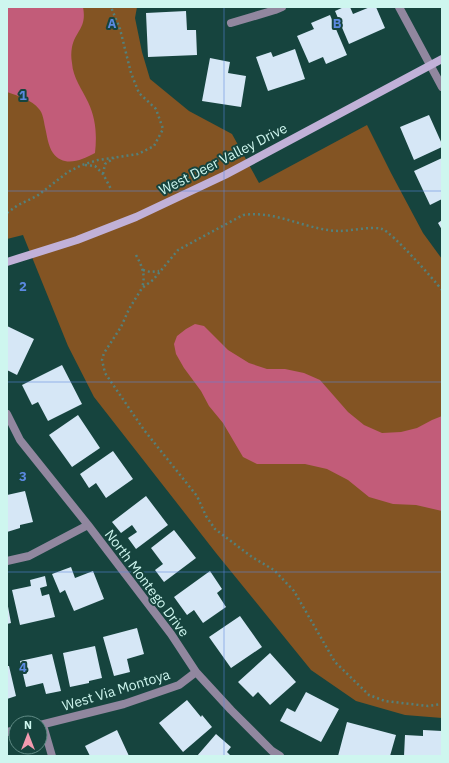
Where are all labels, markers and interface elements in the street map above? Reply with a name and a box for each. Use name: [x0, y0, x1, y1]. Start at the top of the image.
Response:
text: A: [108, 15, 117, 32]
text: B: [333, 15, 342, 32]
text: 1: [19, 87, 27, 104]
street label: West Deer Valley Drive: [156, 119, 290, 199]
text: 2: [19, 278, 27, 295]
text: 3: [19, 468, 27, 485]
street label: North Montego Drive: [101, 526, 193, 640]
text: 4: [19, 659, 27, 676]
street label: West Via Montoya: [60, 665, 173, 715]
north arrow: [8, 715, 48, 755]
text: N: [24, 718, 32, 732]

